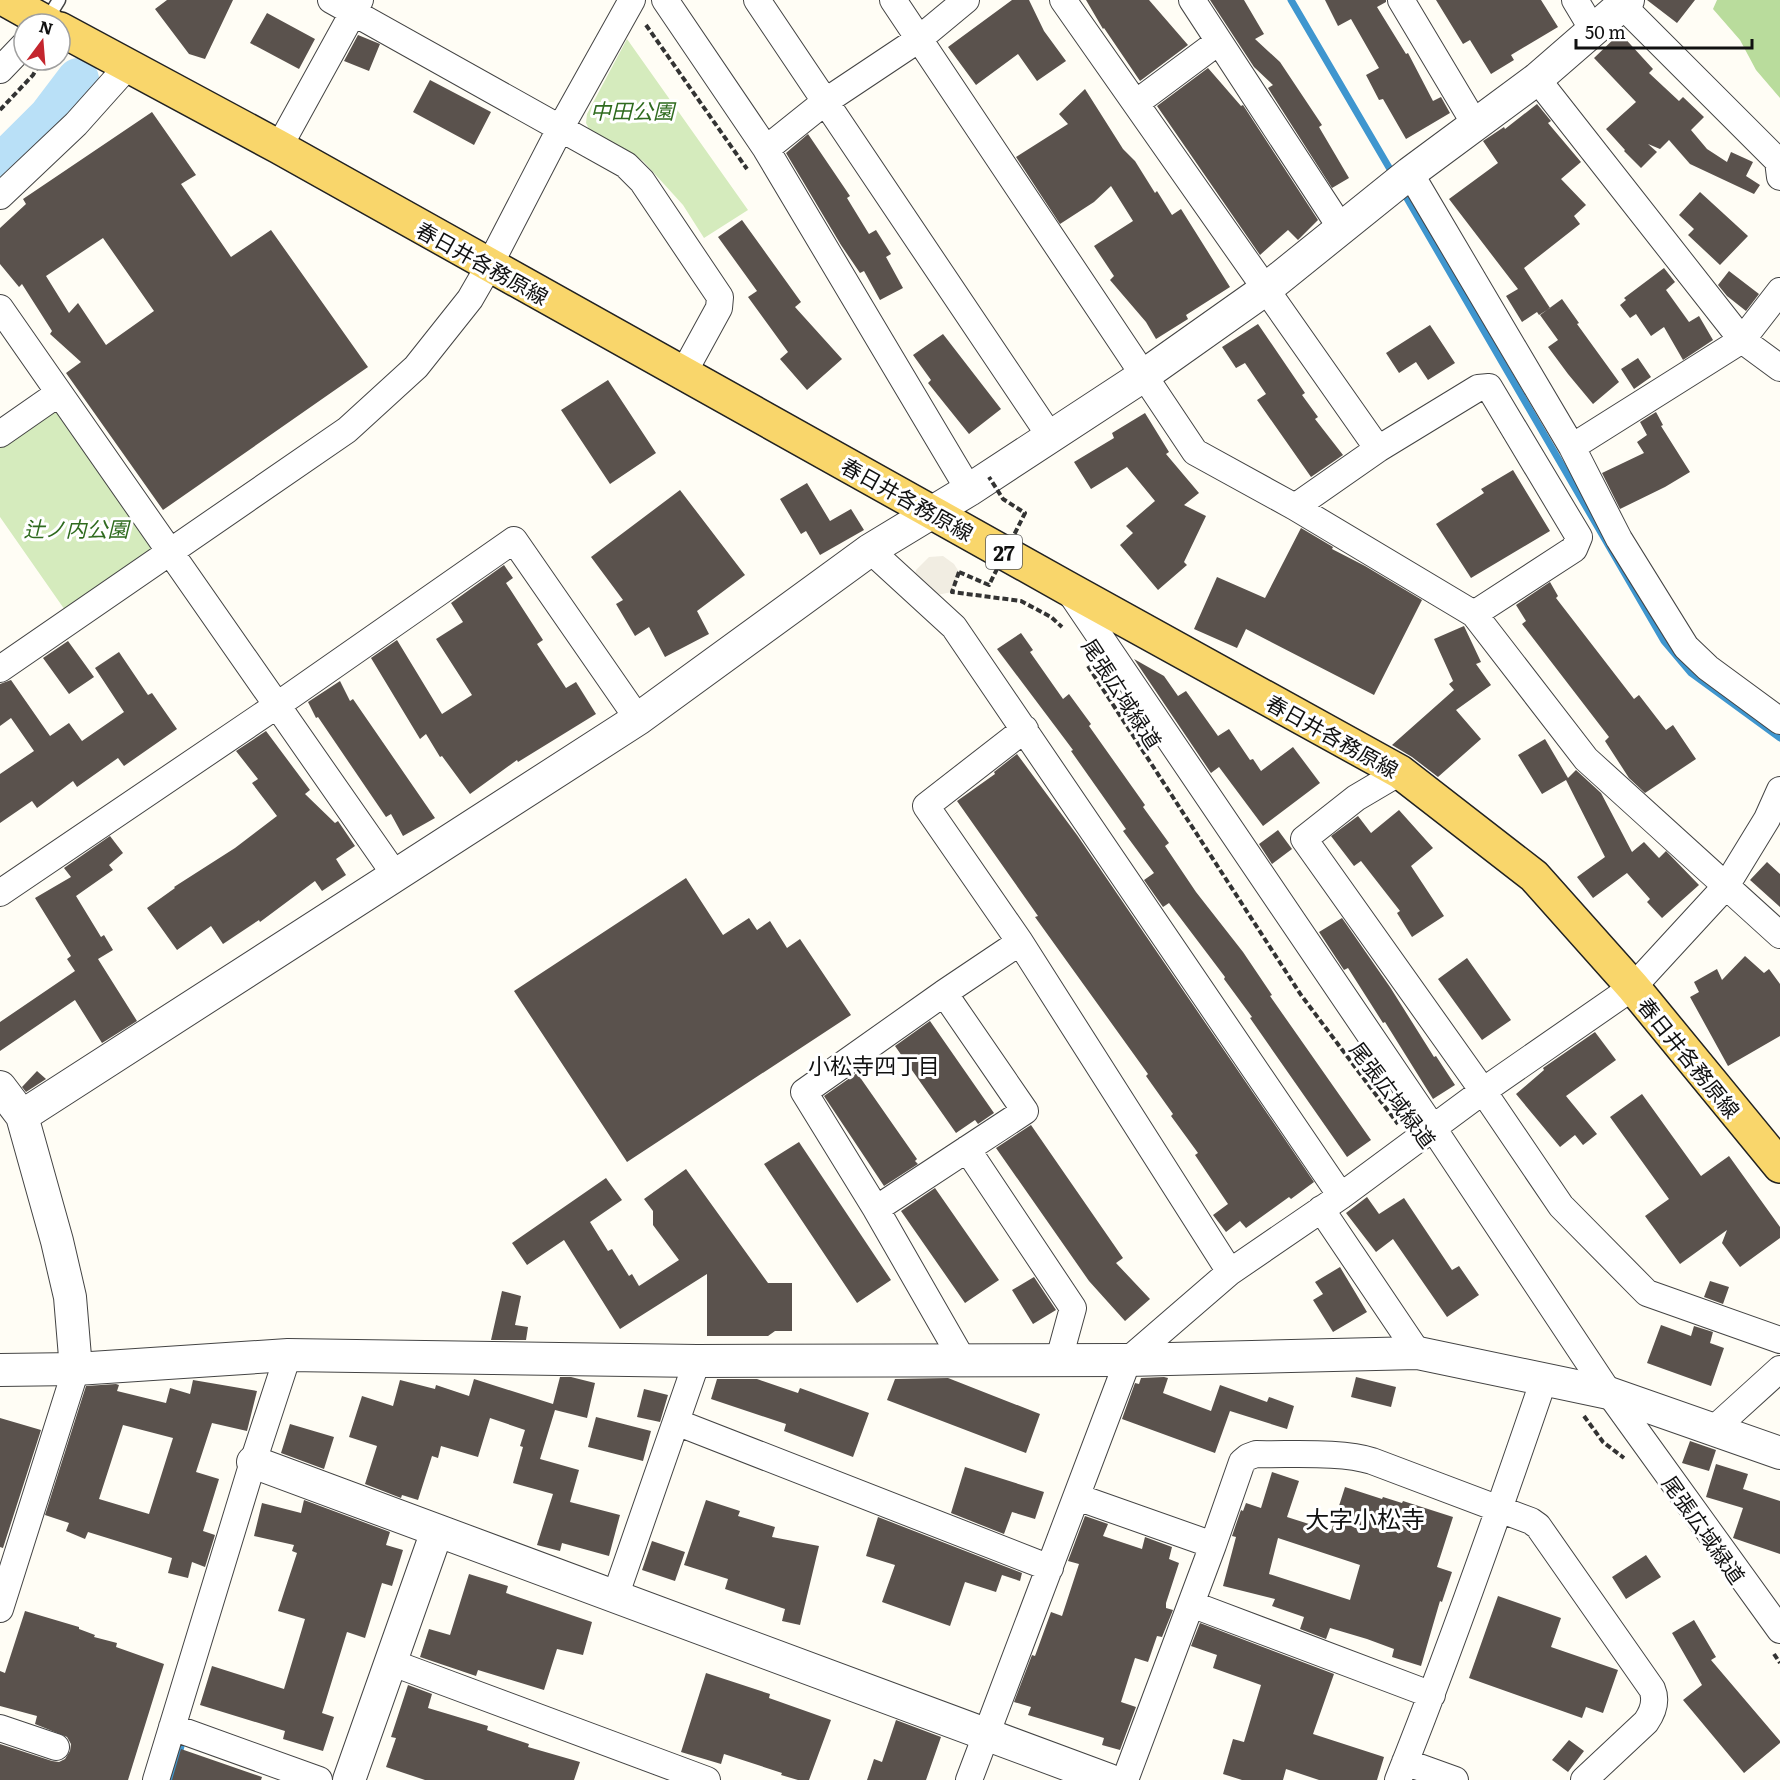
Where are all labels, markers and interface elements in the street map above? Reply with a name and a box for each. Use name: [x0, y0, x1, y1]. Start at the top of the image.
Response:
north arrow: [12, 12, 72, 72]
scale bar: [1576, 12, 1752, 50]
text: N: [37, 13, 56, 40]
text: 50 m: [1585, 18, 1626, 45]
park label: 中田公園: [590, 94, 677, 125]
street label: 春日井各務原線: [411, 213, 555, 311]
street label: 春日井各務原線: [836, 449, 980, 547]
park label: 辻ノ内公園: [24, 512, 131, 543]
road number: 27: [986, 535, 1022, 569]
street label: 尾張広域緑道: [1076, 632, 1170, 754]
street label: 春日井各務原線: [1261, 686, 1405, 784]
street label: 春日井各務原線: [1632, 990, 1748, 1124]
street label: 尾張広域緑道: [1344, 1034, 1444, 1154]
district label: 小松寺四丁目: [808, 1048, 940, 1081]
street label: 尾張広域緑道: [1656, 1469, 1754, 1589]
district label: 大字小松寺: [1305, 1500, 1425, 1535]

